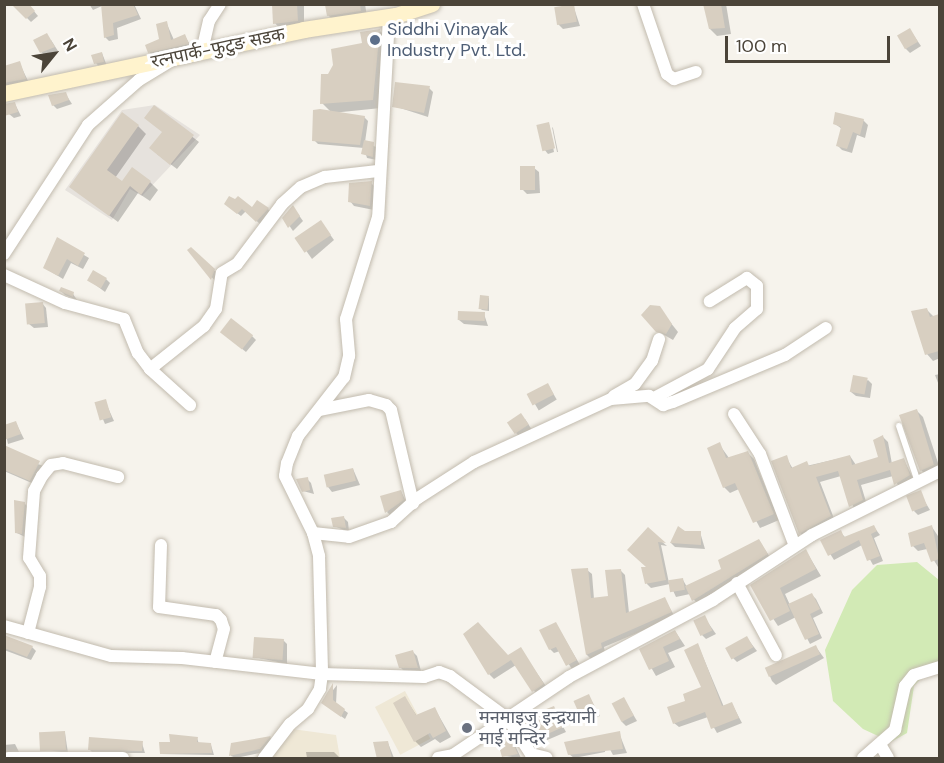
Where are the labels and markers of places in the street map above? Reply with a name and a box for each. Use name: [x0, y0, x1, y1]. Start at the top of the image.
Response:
place label: Siddhi Vinayak Industry Pvt. Ltd.: [387, 19, 526, 62]
marker: Siddhi Vinayak Industry Pvt. Ltd.: [368, 33, 382, 47]
place label: मनमाइजु इन्द्रयानी माई मन्दिर: [479, 707, 596, 750]
marker: मनमाइजु इन्द्रयानी माई मन्दिर: [460, 721, 474, 735]

